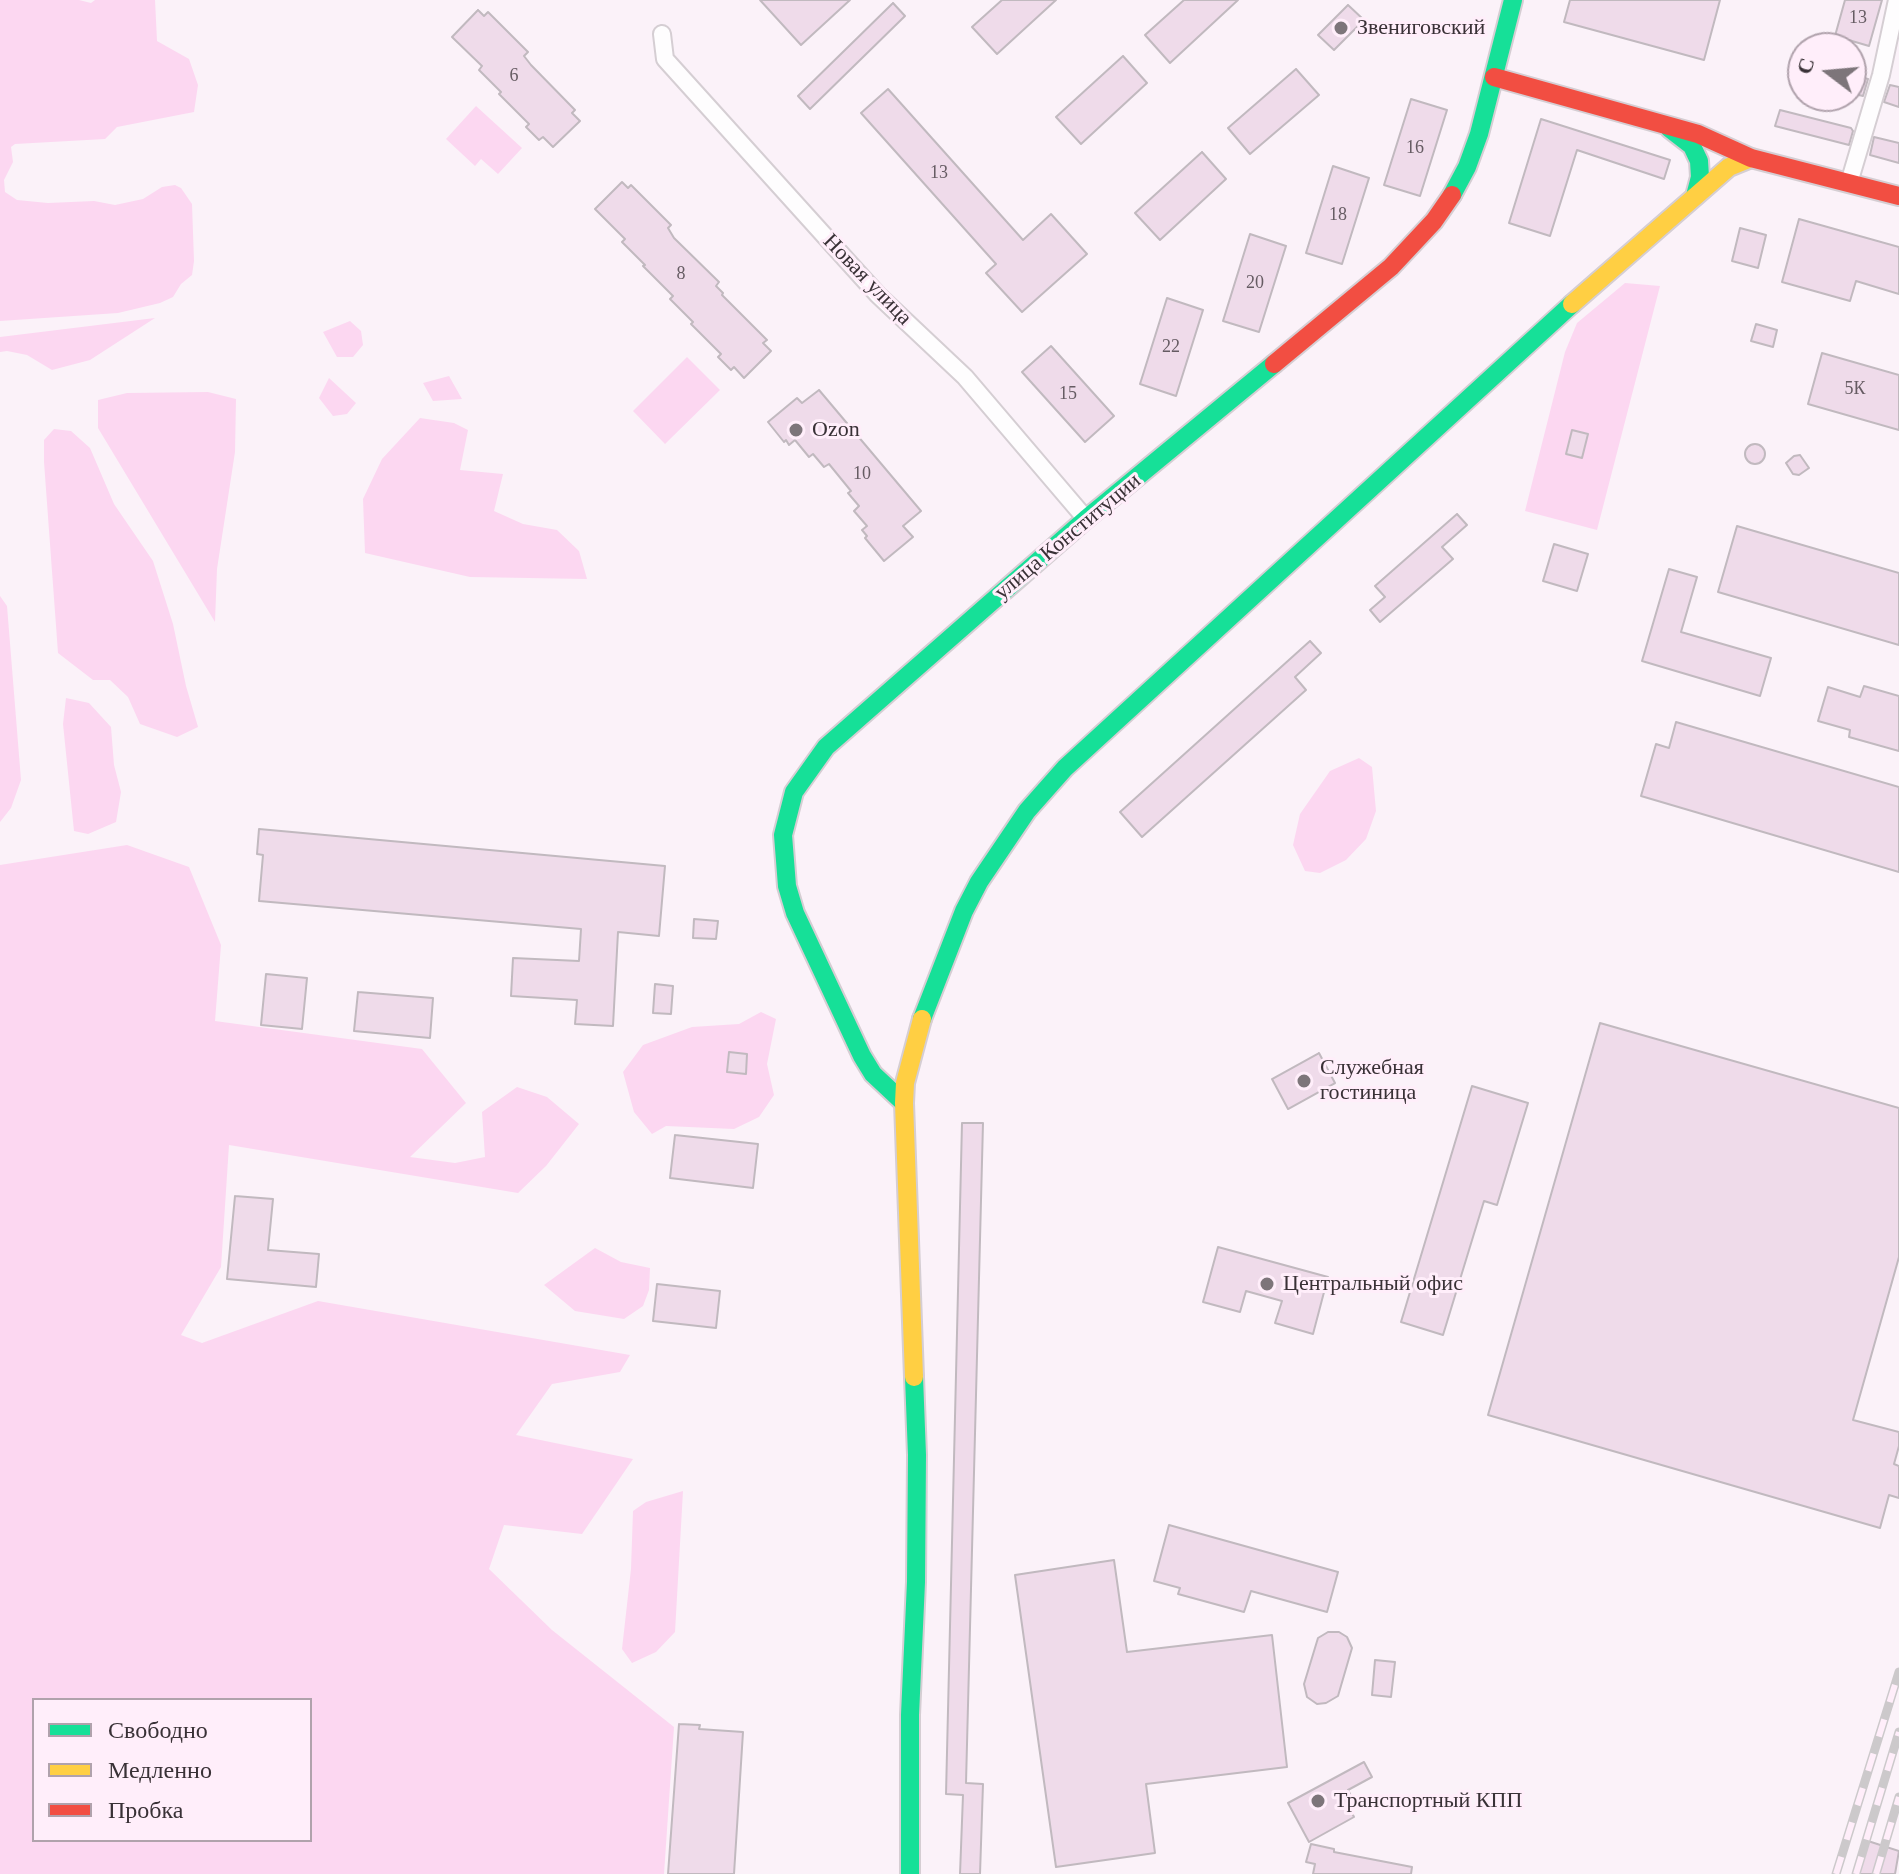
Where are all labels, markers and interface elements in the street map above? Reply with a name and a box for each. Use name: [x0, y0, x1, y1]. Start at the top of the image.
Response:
house number: 13: [1849, 7, 1867, 29]
place label: Звениговский: [1357, 15, 1485, 41]
marker: Звениговский: [1332, 19, 1350, 37]
north arrow: [1787, 32, 1867, 112]
text: С: [1791, 55, 1820, 77]
house number: 6: [510, 65, 518, 87]
house number: 16: [1406, 137, 1424, 159]
house number: 13: [930, 162, 948, 184]
house number: 18: [1329, 204, 1347, 226]
street label: Новая улица: [817, 229, 917, 331]
house number: 8: [676, 263, 686, 285]
house number: 20: [1246, 272, 1264, 294]
house number: 22: [1162, 336, 1180, 358]
house number: 5К: [1844, 378, 1866, 400]
house number: 15: [1059, 383, 1077, 405]
place label: Ozon: [812, 417, 860, 443]
marker: Ozon: [787, 421, 805, 439]
house number: 10: [853, 463, 871, 485]
street label: улица Конституции: [989, 468, 1147, 606]
place label: Служебная гостиница: [1320, 1055, 1424, 1106]
marker: Служебная гостиница: [1295, 1072, 1313, 1090]
place label: Центральный офис: [1283, 1271, 1463, 1297]
marker: Центральный офис: [1258, 1275, 1276, 1293]
legend: [32, 1698, 312, 1842]
text: Свободно: [108, 1717, 208, 1743]
text: Медленно: [108, 1757, 212, 1783]
place label: Транспортный КПП: [1334, 1788, 1522, 1814]
marker: Транспортный КПП: [1309, 1792, 1327, 1810]
text: Пробка: [108, 1797, 184, 1823]

